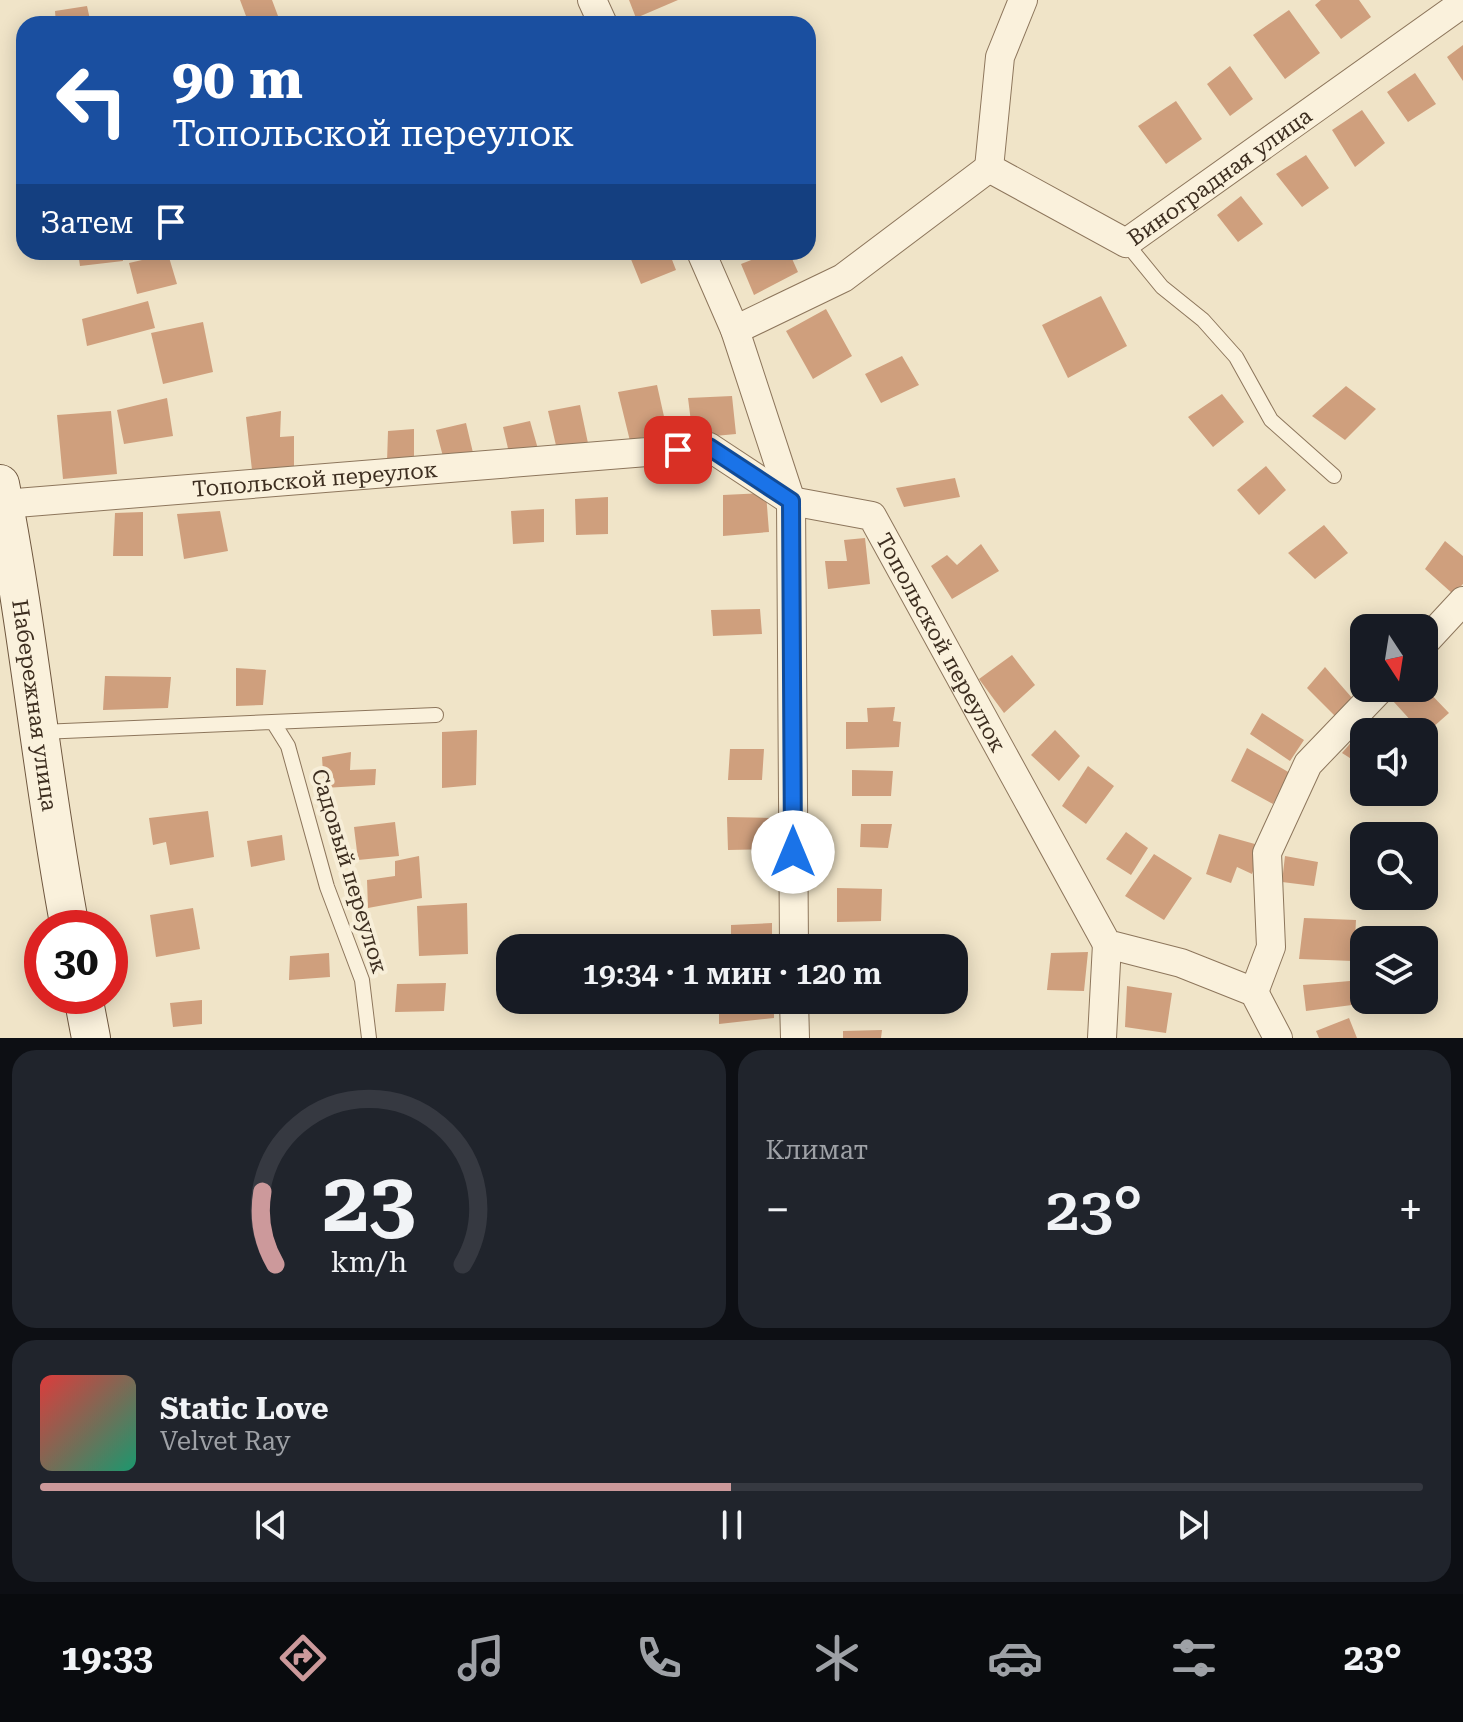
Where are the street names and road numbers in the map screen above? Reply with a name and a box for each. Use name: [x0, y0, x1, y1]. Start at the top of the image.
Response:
street label: Виноградная улица: [1123, 103, 1317, 251]
street label: Топольской переулок: [191, 457, 439, 502]
street label: Топольской переулок: [871, 529, 1011, 756]
street label: Набережная улица: [7, 598, 62, 813]
street label: Садовый переулок: [307, 766, 393, 976]

